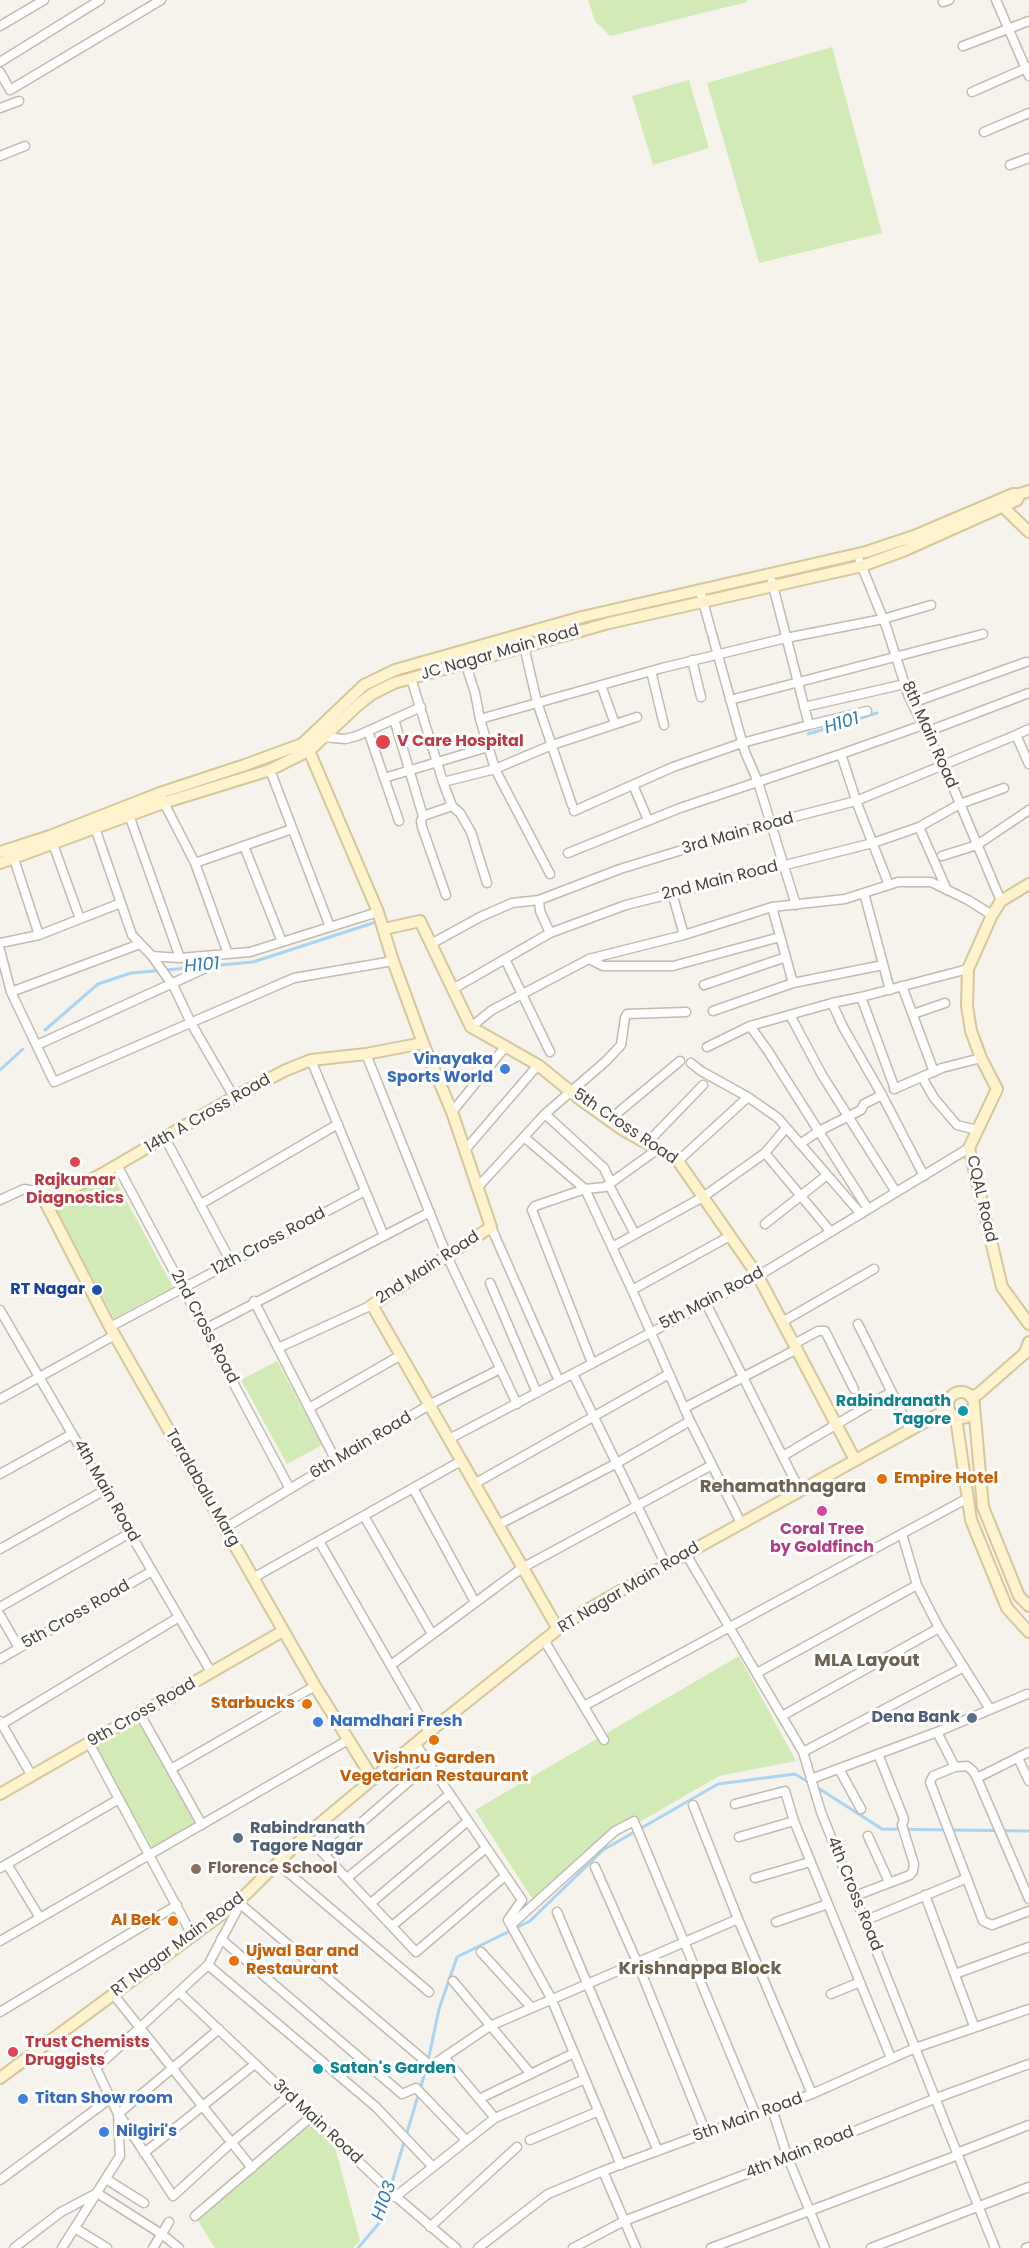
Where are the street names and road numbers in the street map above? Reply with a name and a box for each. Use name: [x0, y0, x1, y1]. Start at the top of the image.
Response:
street label: JC Nagar Main Road: [419, 621, 581, 685]
street label: 8th Main Road: [897, 679, 961, 791]
street label: 3rd Main Road: [680, 809, 796, 859]
street label: 2nd Main Road: [660, 857, 780, 905]
street label: 14th A Cross Road: [142, 1070, 274, 1158]
street label: 5th Cross Road: [569, 1085, 681, 1169]
street label: CQAL Road: [962, 1154, 1000, 1244]
street label: 12th Cross Road: [209, 1204, 329, 1280]
street label: 2nd Main Road: [373, 1227, 483, 1309]
street label: 5th Main Road: [657, 1264, 767, 1334]
street label: 2nd Cross Road: [166, 1267, 242, 1387]
street label: 6th Main Road: [307, 1408, 415, 1484]
street label: Taralabalu Marg: [161, 1426, 243, 1550]
street label: 4th Main Road: [69, 1436, 143, 1546]
street label: RT Nagar Main Road: [555, 1538, 703, 1638]
street label: 5th Cross Road: [19, 1576, 133, 1654]
street label: 9th Cross Road: [85, 1674, 199, 1752]
street label: 4th Cross Road: [822, 1834, 886, 1954]
street label: RT Nagar Main Road: [108, 1889, 248, 2001]
street label: 3rd Main Road: [268, 2076, 366, 2168]
street label: 5th Main Road: [691, 2089, 805, 2147]
street label: 4th Main Road: [743, 2123, 857, 2183]

